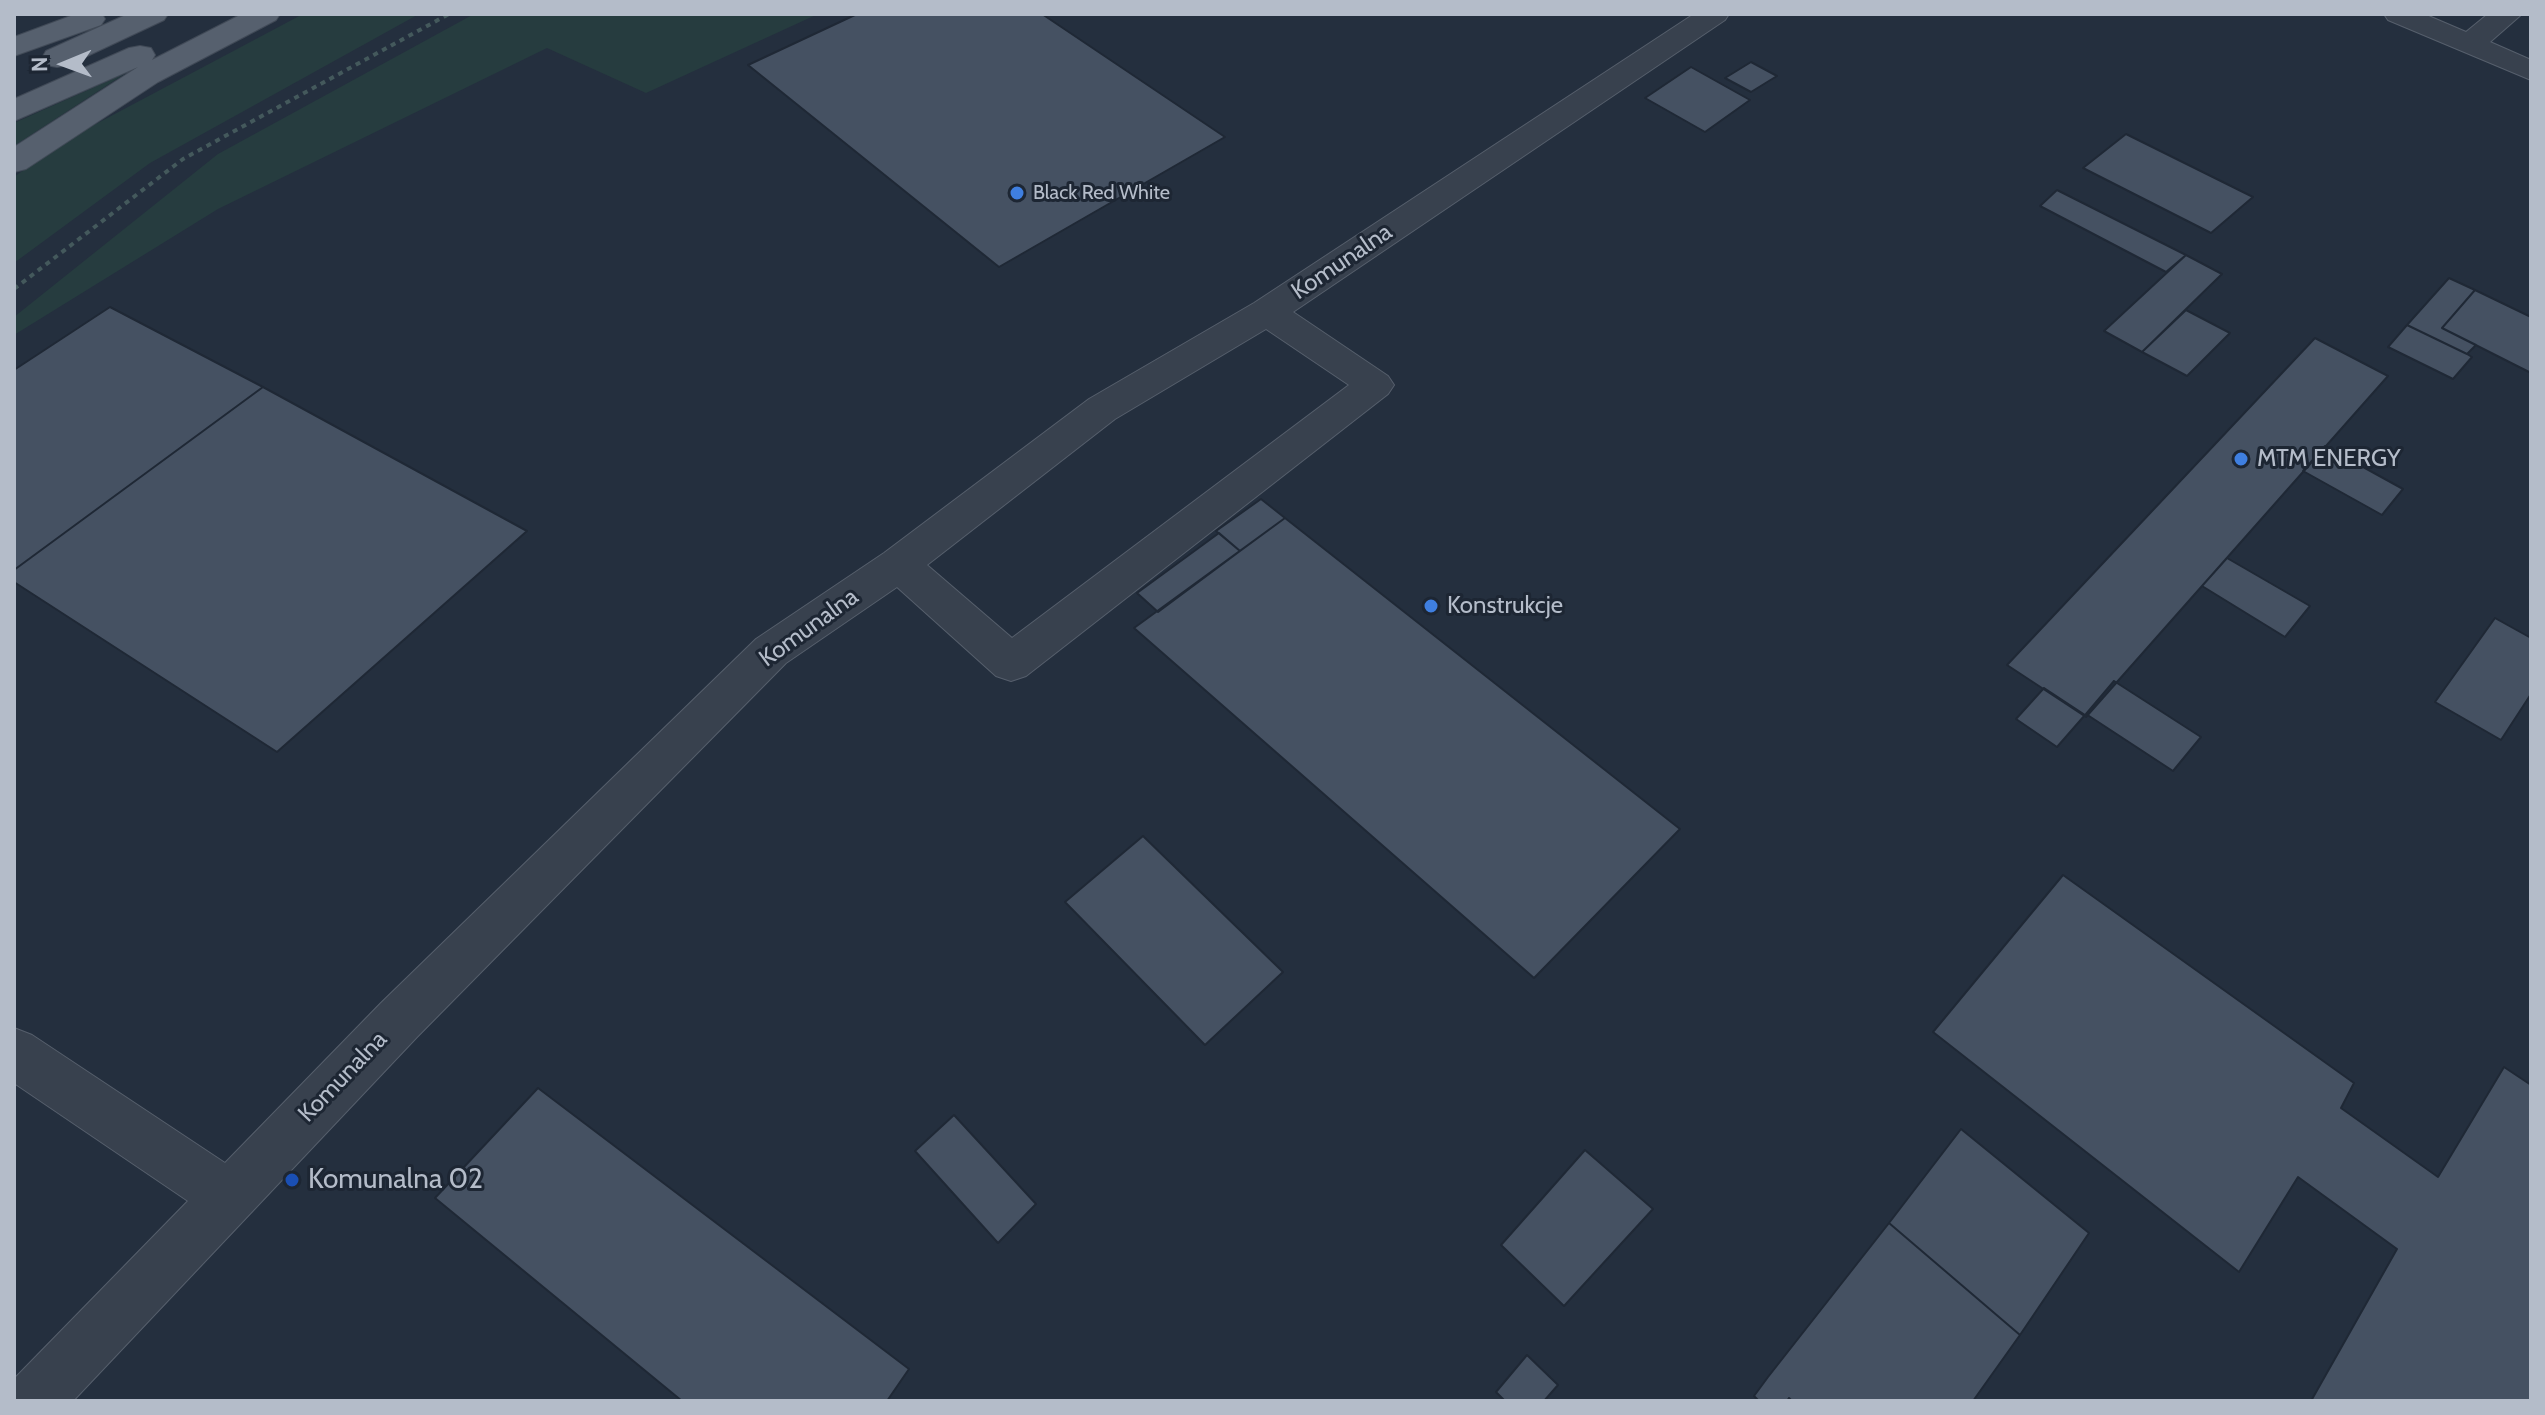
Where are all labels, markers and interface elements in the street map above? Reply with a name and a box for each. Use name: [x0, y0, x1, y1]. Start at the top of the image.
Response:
north arrow: [24, 24, 104, 104]
text: N: [26, 56, 53, 72]
place label: Black Red White: [1033, 181, 1170, 205]
marker: Black Red White: [1008, 184, 1026, 202]
street label: Komunalna: [1286, 218, 1398, 306]
place label: MTM ENERGY: [2257, 445, 2401, 473]
marker: MTM ENERGY: [2232, 450, 2250, 468]
street label: Komunalna: [754, 583, 864, 673]
place label: Konstrukcje: [1447, 592, 1563, 620]
marker: Konstrukcje: [1422, 597, 1440, 615]
street label: Komunalna: [293, 1026, 393, 1128]
place label: Komunalna 02: [308, 1163, 483, 1197]
marker: Komunalna 02: [283, 1171, 301, 1189]

